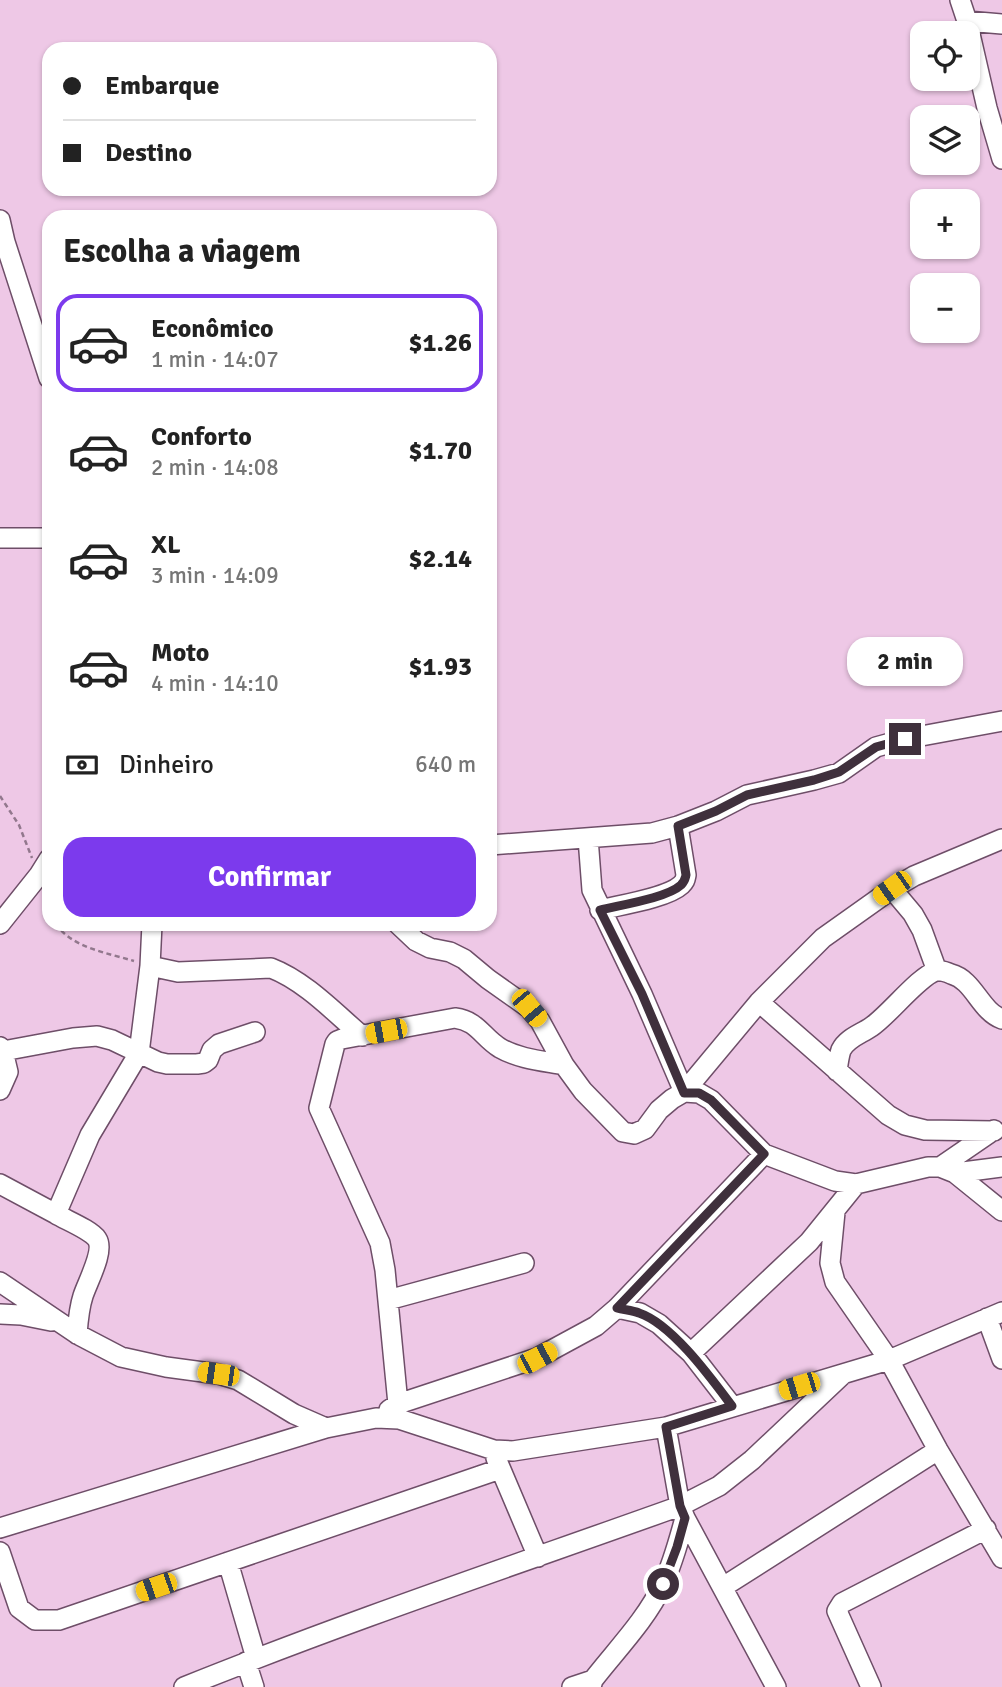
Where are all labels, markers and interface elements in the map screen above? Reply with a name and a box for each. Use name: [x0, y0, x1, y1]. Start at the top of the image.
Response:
map controls: [910, 21, 980, 343]
button: locate: [910, 21, 980, 91]
text: Embarque: [105, 70, 219, 102]
button: layers: [910, 105, 980, 175]
text: Destino: [105, 137, 192, 169]
button: +: [910, 189, 980, 259]
text: Escolha a viagem: [63, 232, 301, 271]
button: −: [910, 273, 980, 343]
icon: car: [67, 312, 130, 375]
text: Econômico: [151, 313, 274, 345]
text: $1.26: [408, 327, 472, 359]
text: 1 min · 14:07: [151, 345, 279, 374]
icon: car: [67, 420, 130, 483]
text: Conforto: [151, 421, 252, 453]
text: $1.70: [408, 435, 472, 467]
text: 2 min · 14:08: [151, 453, 279, 482]
icon: car: [67, 528, 130, 591]
text: XL: [151, 529, 181, 561]
text: $2.14: [408, 543, 472, 575]
text: 3 min · 14:09: [151, 561, 279, 590]
icon: car: [67, 636, 130, 699]
text: Moto: [151, 637, 209, 669]
callout: 2 min: [847, 638, 963, 686]
text: 2 min: [877, 647, 933, 676]
text: $1.93: [408, 651, 472, 683]
text: 4 min · 14:10: [151, 669, 279, 698]
route end: [889, 723, 921, 755]
icon: cash: [63, 746, 101, 784]
text: Dinheiro: [119, 749, 214, 781]
text: 640 m: [415, 750, 476, 779]
button: Confirmar: [63, 837, 476, 917]
car: [869, 867, 916, 909]
car: [508, 985, 551, 1031]
car: [364, 1017, 409, 1045]
car: [514, 1339, 561, 1377]
car: [196, 1361, 241, 1387]
car: [776, 1370, 823, 1402]
route start: [647, 1568, 679, 1600]
car: [133, 1570, 180, 1604]

